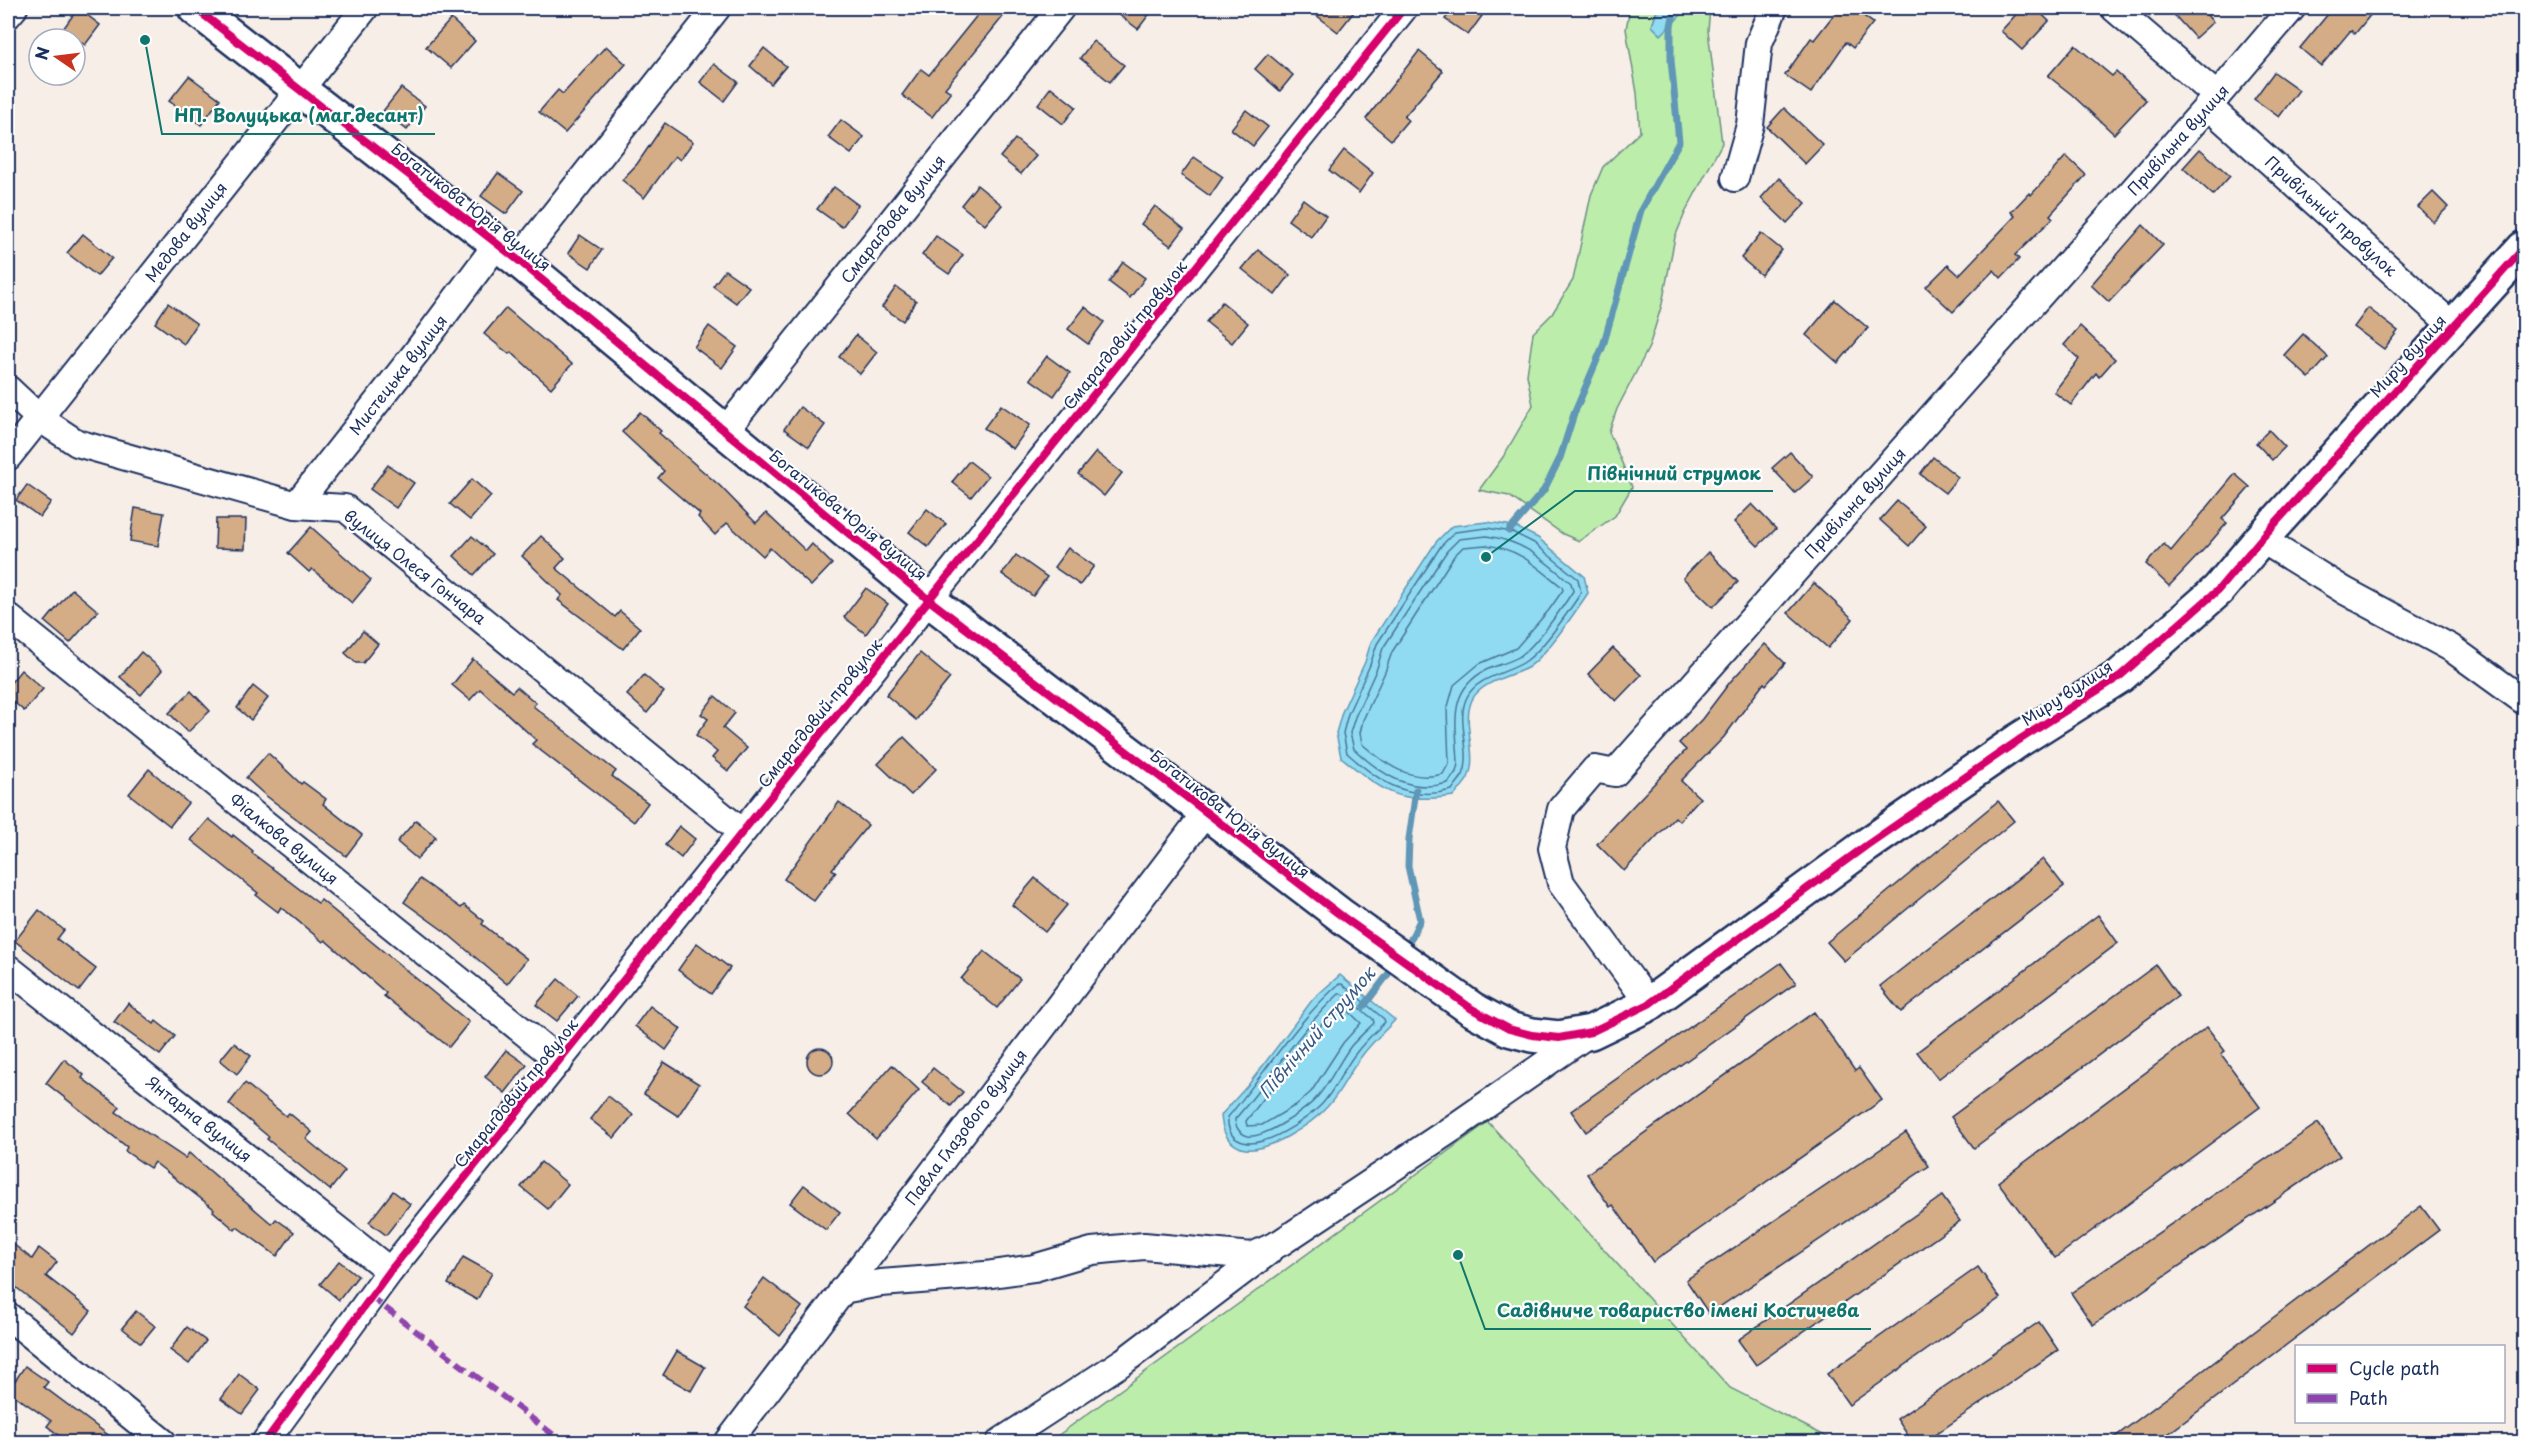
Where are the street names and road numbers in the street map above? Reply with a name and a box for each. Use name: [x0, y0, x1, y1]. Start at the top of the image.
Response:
street label: Привільна вулиця: [2121, 78, 2234, 200]
street label: Богатикова Юрія вулиця: [387, 136, 557, 276]
street label: Смарагдова вулиця: [834, 149, 950, 288]
street label: Привільний провулок: [2260, 149, 2403, 281]
street label: Медова вулиця: [138, 176, 232, 287]
street label: Смарагдовий провулок: [1056, 254, 1192, 414]
street label: Мистецька вулиця: [343, 309, 452, 440]
street label: Миру вулиця: [2363, 309, 2451, 402]
street label: Привільна вулиця: [1798, 441, 1911, 563]
street label: Богатикова Юрія вулиця: [765, 443, 933, 586]
street label: вулиця Олеся Гончара: [339, 503, 492, 629]
street label: Смарагдовий провулок: [751, 632, 887, 792]
street label: Миру вулиця: [2016, 654, 2117, 731]
street label: Богатикова Юрія вулиця: [1146, 743, 1316, 883]
street label: Фіалкова вулиця: [225, 787, 344, 890]
street label: Смарагдовий провулок: [447, 1012, 583, 1172]
street label: Павла Глазового вулиця: [899, 1043, 1032, 1209]
street label: Янтарна вулиця: [142, 1069, 258, 1167]

